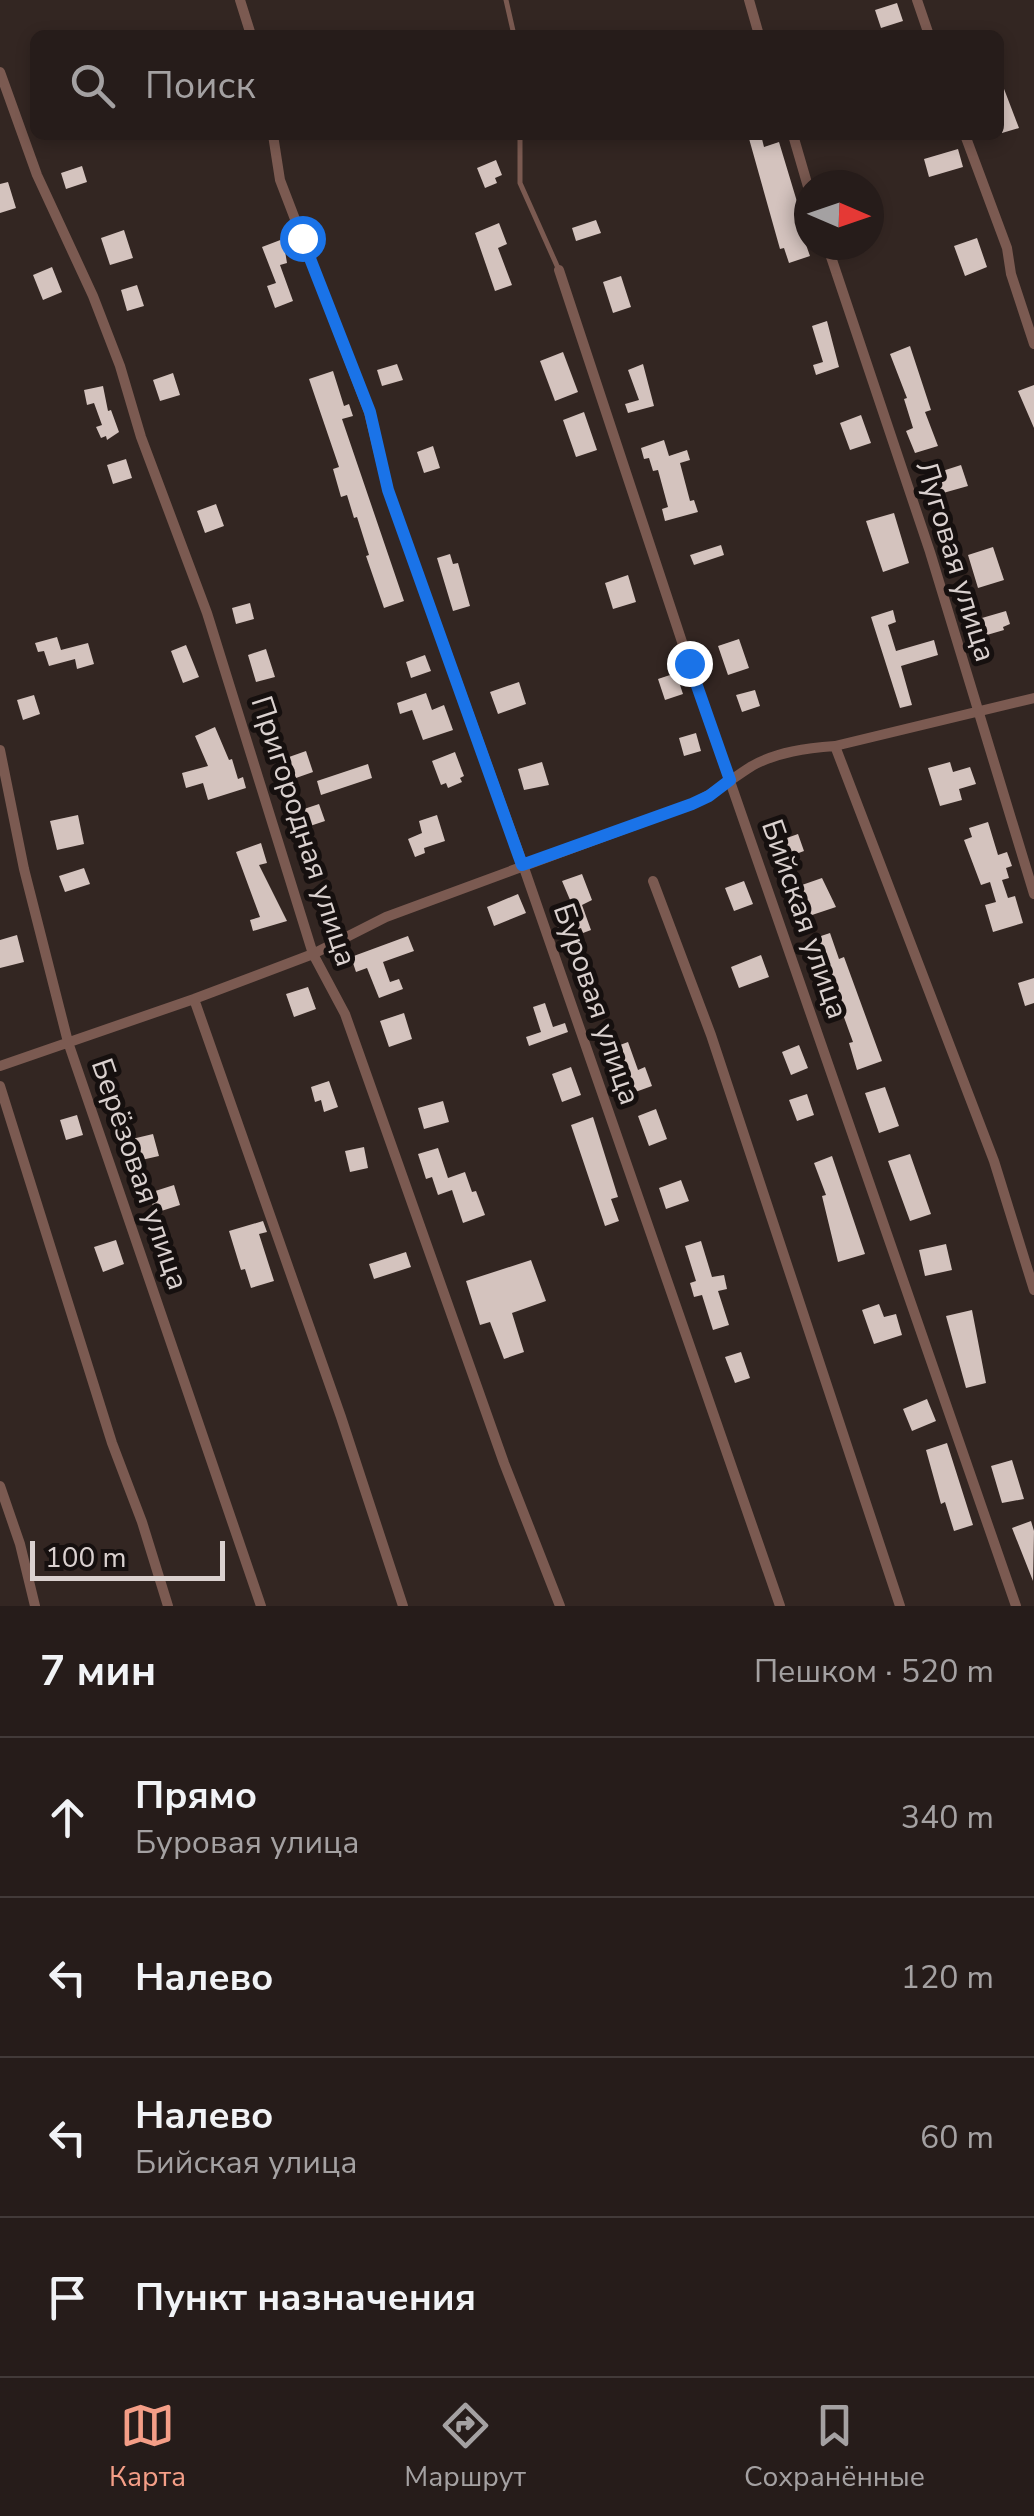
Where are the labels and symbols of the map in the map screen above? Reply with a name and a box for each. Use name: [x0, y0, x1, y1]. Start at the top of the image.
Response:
north arrow: [794, 170, 884, 260]
route start: [280, 216, 326, 262]
street label: Луговая улица: [905, 456, 1006, 667]
route end: [667, 641, 713, 687]
street label: Пригородная улица: [240, 691, 367, 972]
street label: Бийская улица: [751, 814, 858, 1024]
street label: Буровая улица: [543, 898, 650, 1110]
street label: Берёзовая улица: [81, 1053, 198, 1295]
scale bar: [30, 1536, 225, 1580]

